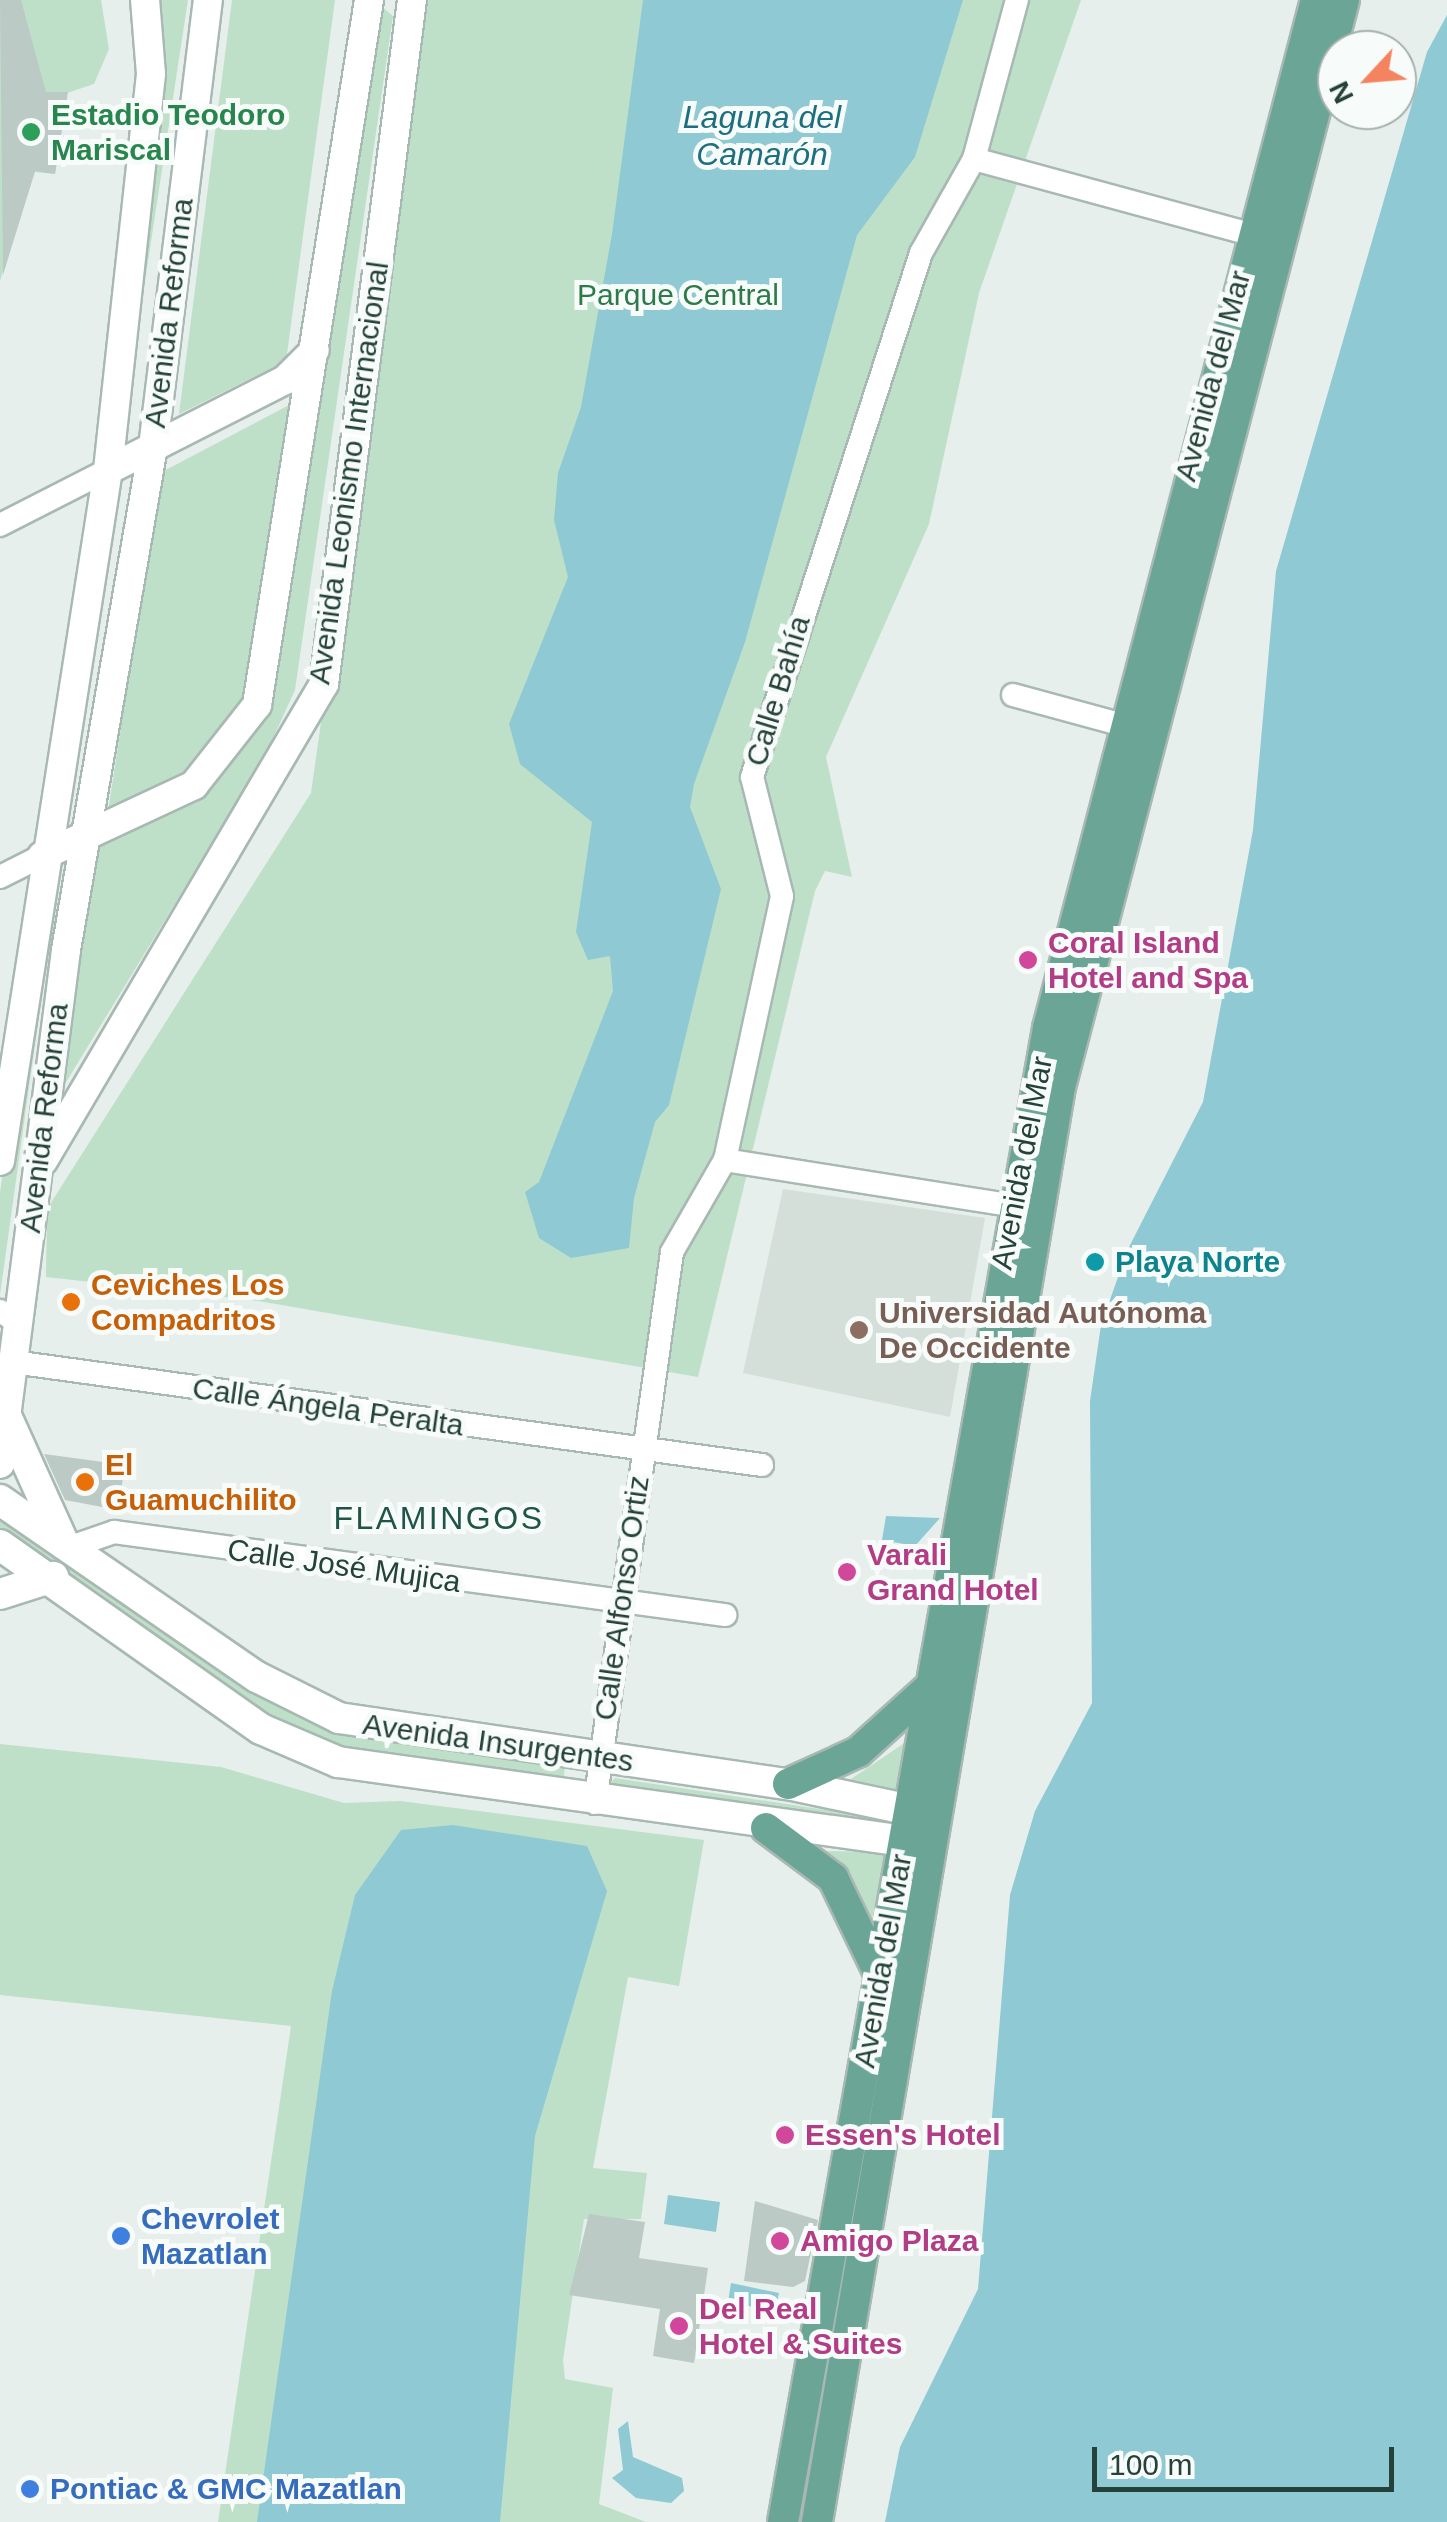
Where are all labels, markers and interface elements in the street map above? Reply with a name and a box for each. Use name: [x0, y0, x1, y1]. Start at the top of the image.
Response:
north arrow: [1317, 30, 1417, 130]
text: N: [1323, 77, 1360, 108]
place label: Estadio Teodoro Mariscal: [51, 97, 285, 168]
water label: Laguna del Camarón: [683, 99, 841, 174]
marker: Estadio Teodoro Mariscal: [20, 121, 42, 143]
street label: Avenida Reforma: [137, 196, 201, 430]
street label: Avenida Leonismo Internacional: [302, 259, 396, 687]
street label: Avenida del Mar: [1168, 267, 1258, 485]
park label: Parque Central: [577, 277, 779, 313]
street label: Calle Bahía: [738, 612, 818, 770]
place label: Coral Island Hotel and Spa: [1048, 925, 1248, 996]
marker: Coral Island Hotel and Spa: [1017, 949, 1039, 971]
street label: Avenida Reforma: [12, 1001, 76, 1235]
street label: Avenida del Mar: [984, 1053, 1060, 1273]
place label: Playa Norte: [1115, 1244, 1280, 1280]
marker: Playa Norte: [1084, 1251, 1106, 1273]
place label: Ceviches Los Compadritos: [91, 1267, 284, 1338]
marker: Ceviches Los Compadritos: [60, 1291, 82, 1313]
place label: Universidad Autónoma De Occidente: [879, 1295, 1207, 1366]
marker: Universidad Autónoma De Occidente: [848, 1319, 870, 1341]
street label: Calle Ángela Peralta: [190, 1370, 466, 1444]
place label: El Guamuchilito: [105, 1447, 297, 1518]
marker: El Guamuchilito: [74, 1471, 96, 1493]
street label: Calle Alfonso Ortiz: [587, 1472, 657, 1724]
district label: FLAMINGOS: [334, 1499, 544, 1537]
street label: Calle José Mujica: [225, 1532, 463, 1600]
place label: Varali Grand Hotel: [867, 1537, 1039, 1608]
marker: Varali Grand Hotel: [836, 1561, 858, 1583]
street label: Avenida Insurgentes: [360, 1706, 636, 1780]
street label: Avenida del Mar: [846, 1851, 920, 2071]
place label: Essen's Hotel: [805, 2117, 1001, 2153]
marker: Essen's Hotel: [774, 2124, 796, 2146]
place label: Chevrolet Mazatlan: [141, 2201, 279, 2272]
place label: Amigo Plaza: [800, 2223, 978, 2259]
marker: Chevrolet Mazatlan: [110, 2225, 132, 2247]
marker: Amigo Plaza: [769, 2230, 791, 2252]
place label: Del Real Hotel & Suites: [699, 2291, 902, 2362]
marker: Del Real Hotel & Suites: [668, 2315, 690, 2337]
scale bar: [1097, 2427, 1400, 2489]
text: 100 m: [1109, 2448, 1192, 2481]
place label: Pontiac & GMC Mazatlan: [50, 2471, 402, 2507]
marker: Pontiac & GMC Mazatlan: [19, 2478, 41, 2500]

